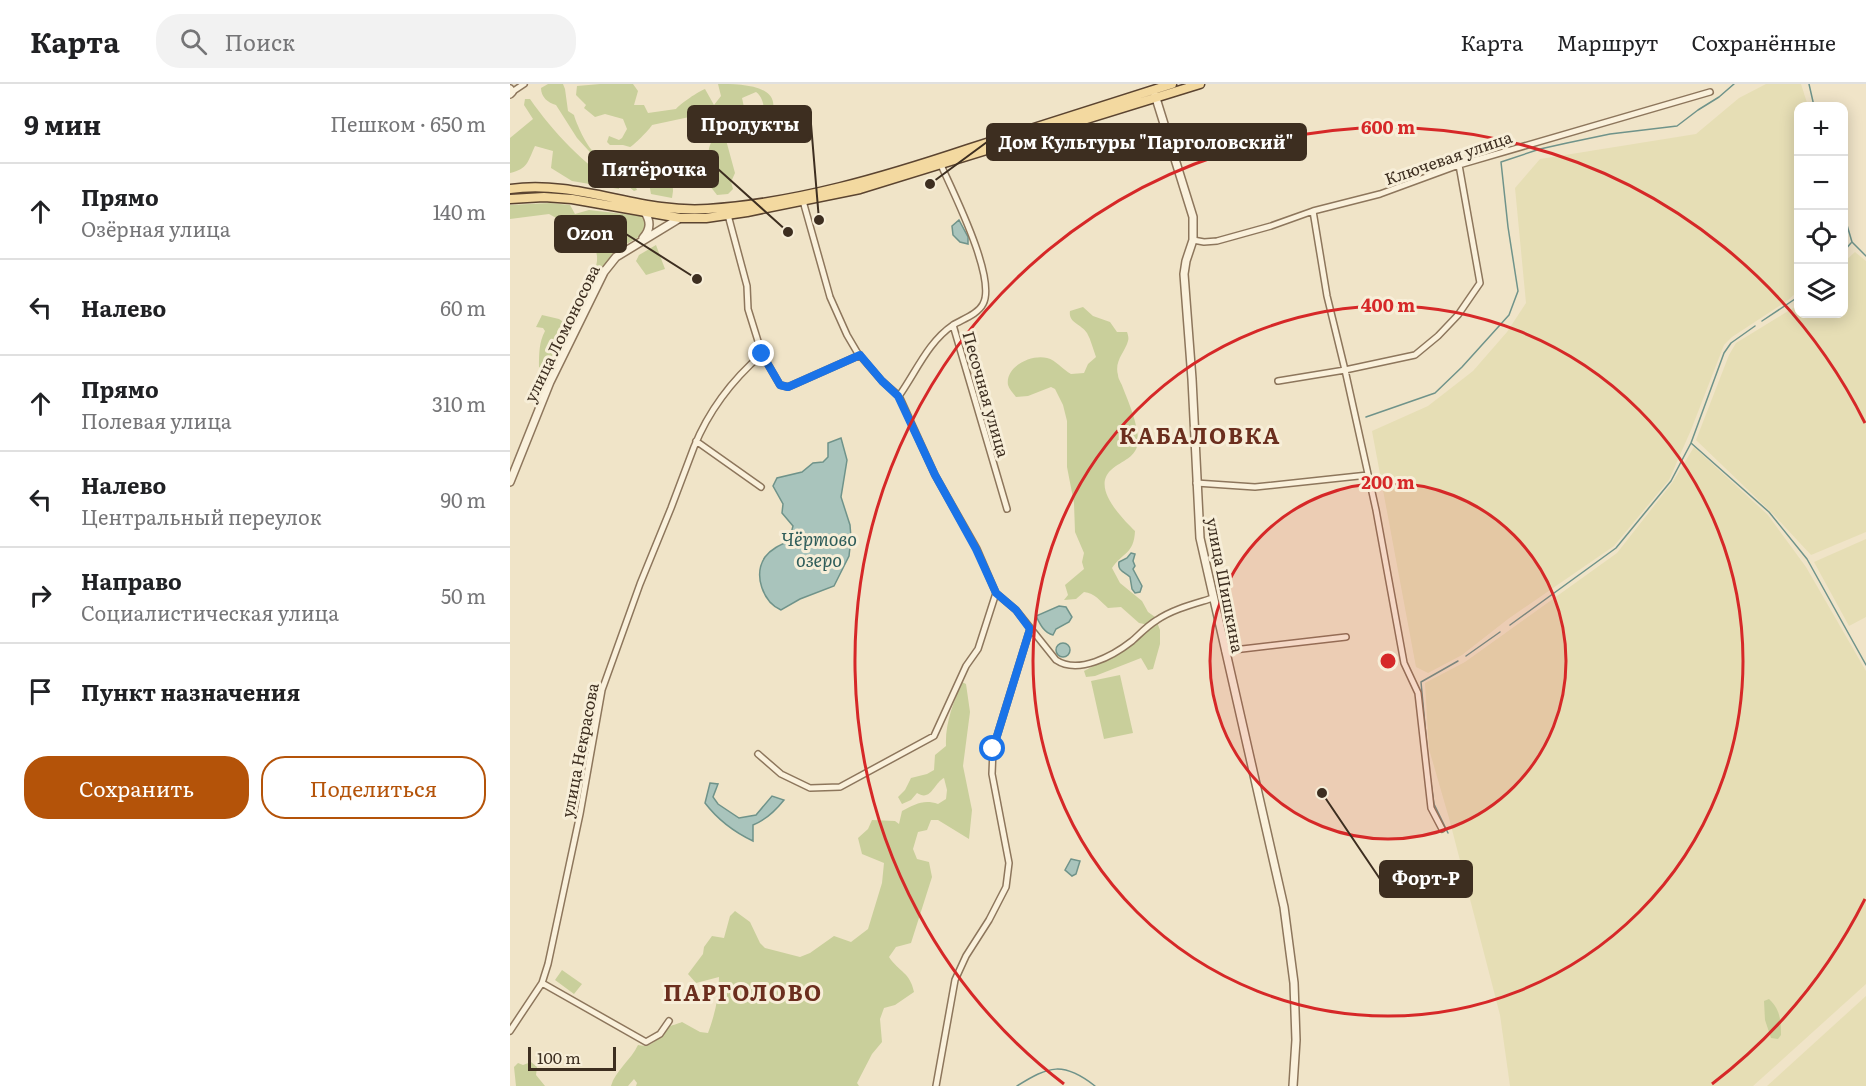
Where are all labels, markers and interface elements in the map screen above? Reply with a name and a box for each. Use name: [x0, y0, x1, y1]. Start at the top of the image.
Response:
search box: [156, 14, 576, 68]
text: Карта: [30, 20, 120, 62]
icon: search: [177, 25, 210, 58]
text: Поиск: [225, 25, 295, 58]
text: Карта: [1460, 26, 1523, 57]
text: Маршрут: [1556, 26, 1658, 57]
text: Сохранённые: [1691, 26, 1836, 57]
map controls: [1794, 102, 1848, 318]
button: +: [1794, 102, 1848, 156]
text: 9 мин: [24, 104, 101, 143]
callout: Продукты: [688, 106, 811, 142]
text: Пешком · 650 m: [330, 108, 486, 138]
text: Продукты: [701, 110, 800, 137]
text: 600 m: [1361, 113, 1415, 140]
callout: Дом Культуры "Парголовский": [987, 124, 1306, 160]
street label: Ключевая улица: [1381, 124, 1515, 190]
text: Дом Культуры "Парголовский": [999, 128, 1293, 155]
callout: Пятёрочка: [589, 151, 718, 187]
text: Пятёрочка: [601, 155, 707, 182]
button: −: [1794, 156, 1848, 210]
text: Прямо: [81, 180, 159, 213]
icon: ahead: [24, 195, 57, 228]
text: 140 m: [433, 196, 486, 226]
button: locate: [1794, 210, 1848, 264]
text: Озёрная улица: [81, 213, 230, 243]
callout: Ozon: [555, 216, 626, 252]
text: Ozon: [567, 219, 614, 246]
street label: улица Ломоносова: [517, 260, 605, 406]
button: layers: [1794, 264, 1848, 318]
icon: left: [24, 291, 57, 324]
text: Налево: [81, 291, 166, 324]
text: 400 m: [1361, 291, 1415, 318]
text: 60 m: [440, 292, 486, 322]
street label: Песочная улица: [958, 328, 1017, 460]
route end: [748, 340, 774, 366]
text: Прямо: [81, 372, 159, 405]
icon: ahead: [24, 387, 57, 420]
text: 310 m: [432, 388, 486, 418]
text: Полевая улица: [81, 405, 232, 435]
district label: КАБАЛОВКА: [1119, 418, 1281, 451]
text: Налево: [81, 468, 166, 501]
text: 200 m: [1361, 468, 1415, 495]
icon: left: [24, 483, 57, 516]
text: 90 m: [441, 484, 486, 514]
text: Центральный переулок: [81, 501, 322, 531]
street label: улица Шишкина: [1201, 515, 1251, 655]
water label: Чёртово озеро: [781, 525, 857, 573]
text: Направо: [81, 564, 182, 597]
icon: right: [24, 579, 57, 612]
text: 50 m: [441, 580, 486, 610]
text: Социалистическая улица: [81, 597, 339, 627]
centre of rings: [1378, 651, 1398, 671]
icon: arrive: [24, 675, 57, 708]
text: Пункт назначения: [81, 675, 300, 708]
street label: улица Некрасова: [554, 680, 604, 819]
route start: [979, 735, 1005, 761]
button: Сохранить: [24, 756, 249, 819]
button: Поделиться: [261, 756, 486, 819]
callout: Форт-Р: [1380, 861, 1472, 897]
text: Форт-Р: [1392, 864, 1460, 891]
district label: ПАРГОЛОВО: [663, 975, 823, 1008]
scale bar: [528, 1044, 616, 1072]
text: 100 m: [537, 1045, 581, 1069]

